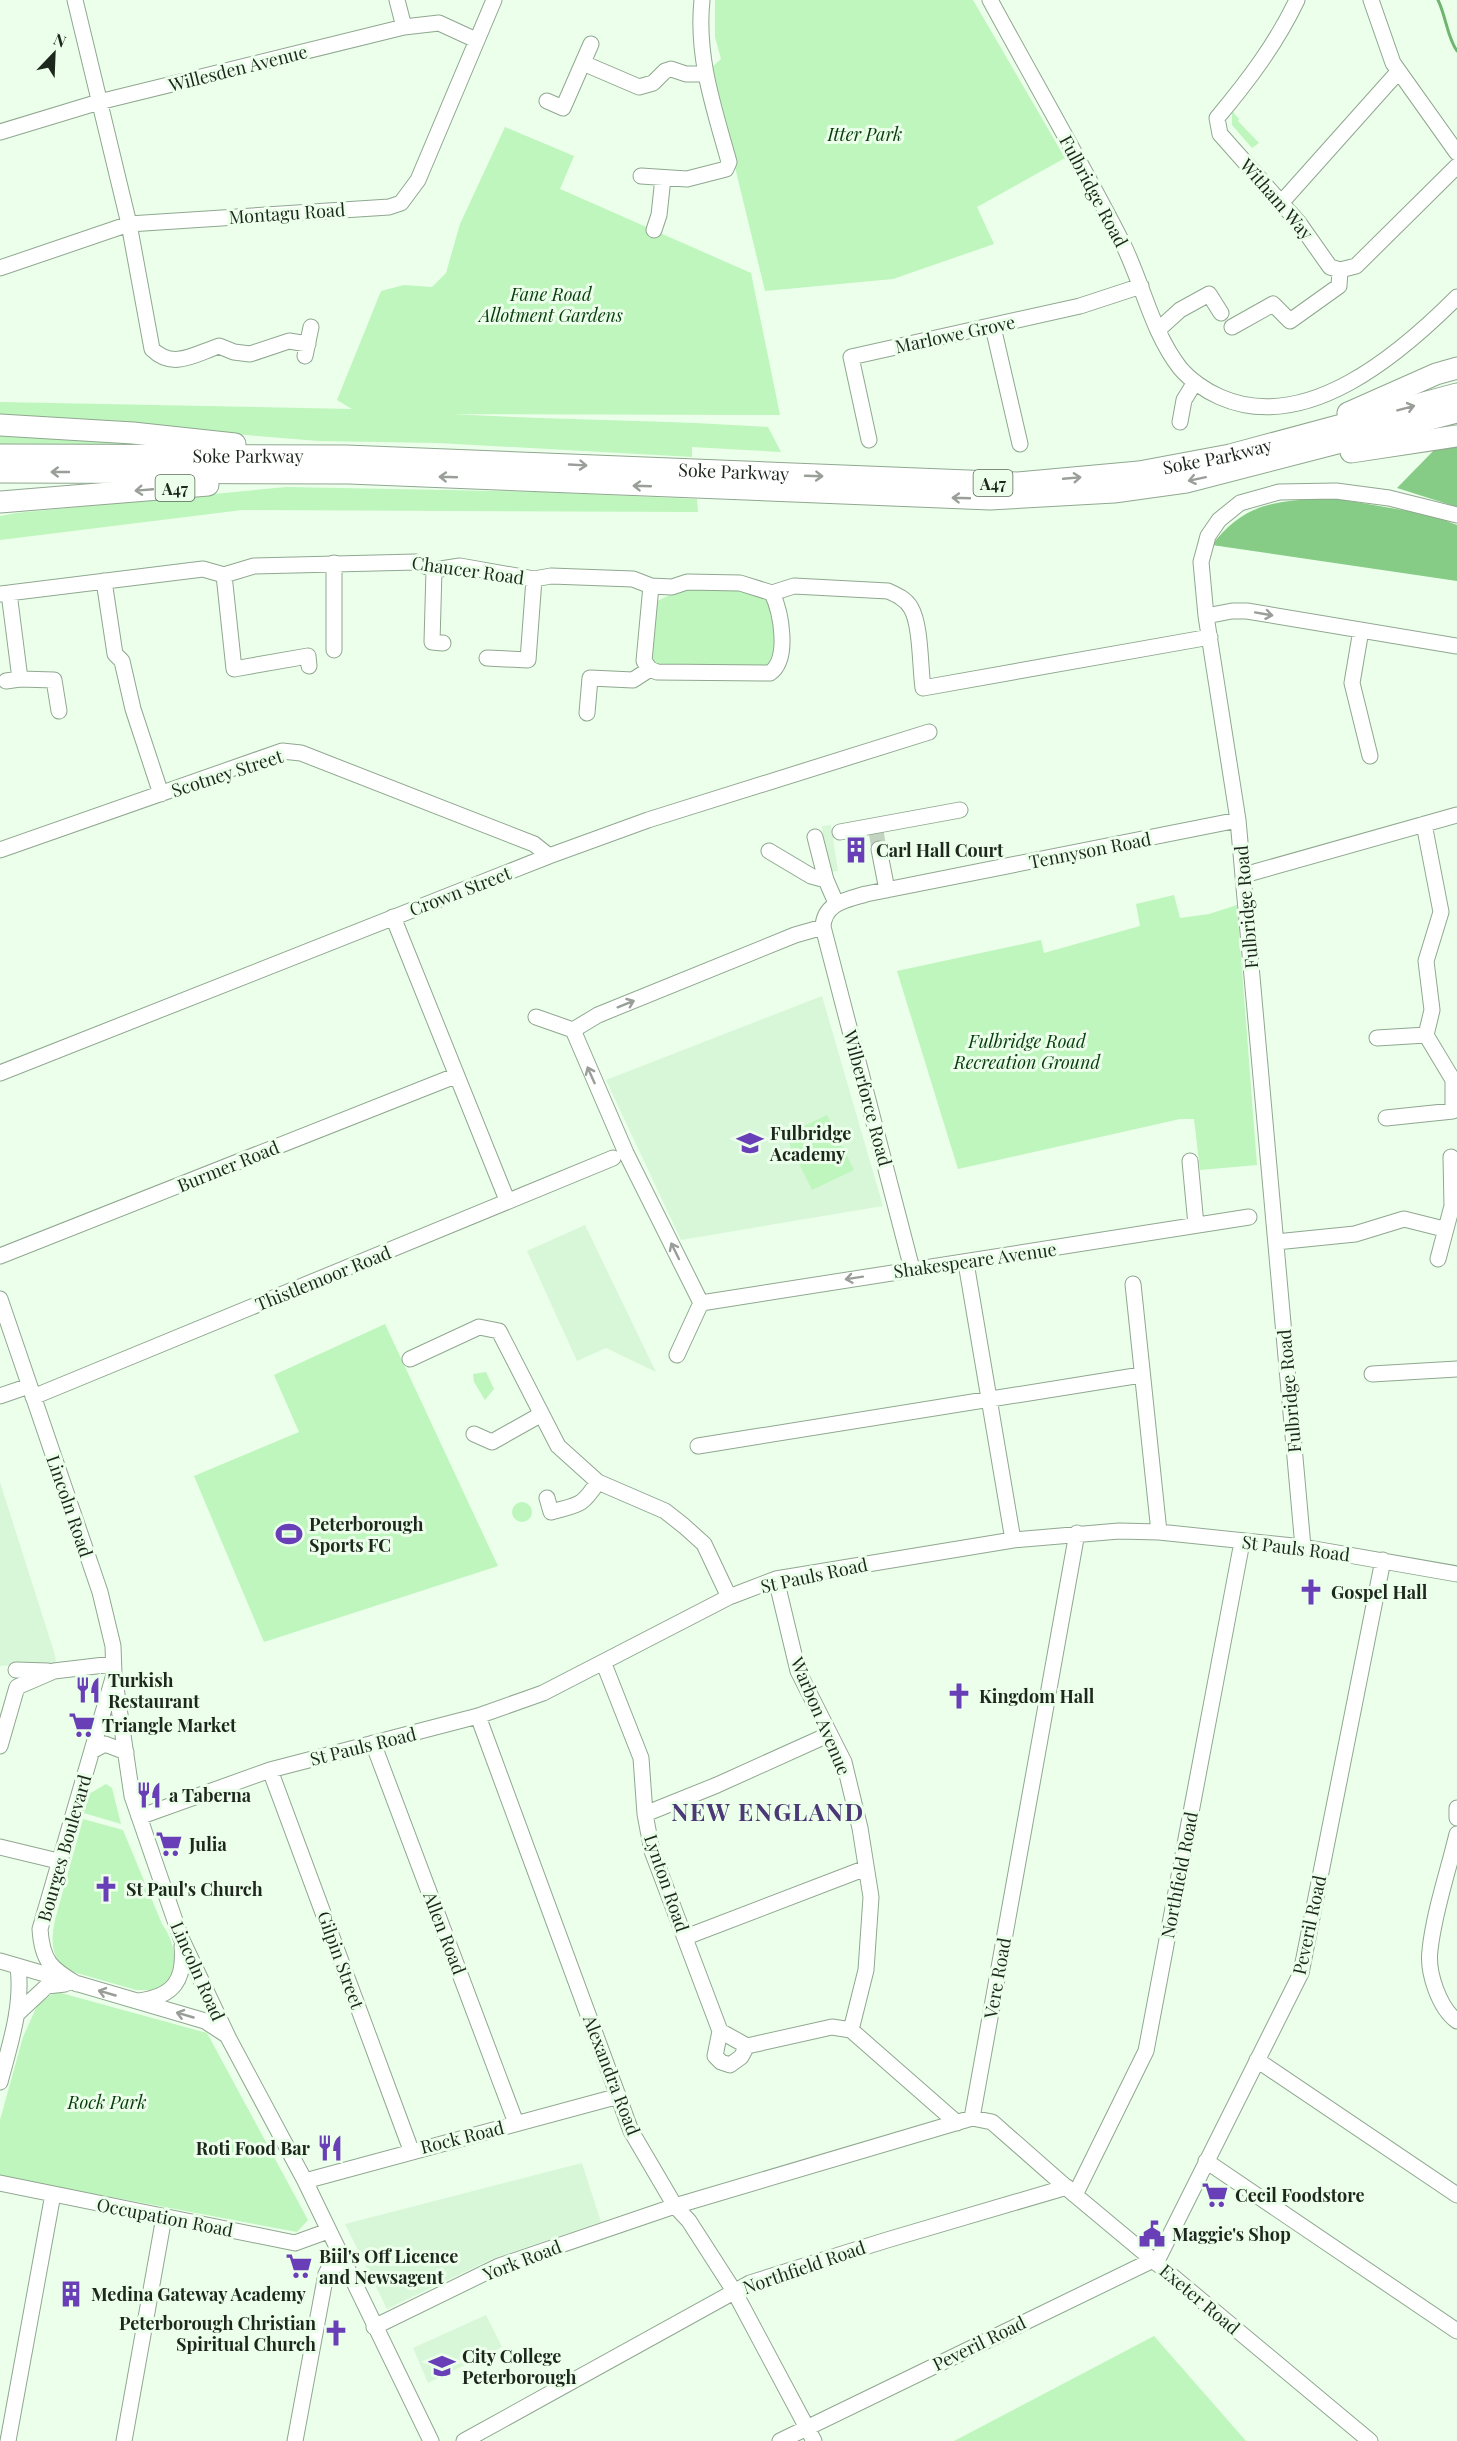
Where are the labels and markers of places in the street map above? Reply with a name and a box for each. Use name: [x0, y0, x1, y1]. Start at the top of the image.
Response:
building icon: Carl Hall Court: [841, 835, 871, 865]
place label: Carl Hall Court: [876, 838, 1004, 862]
place label: Fulbridge Academy: [769, 1121, 851, 1166]
school or university icon: Fulbridge Academy: [735, 1128, 765, 1158]
place label: Peterborough Sports FC: [309, 1512, 424, 1557]
sports icon: Peterborough Sports FC: [274, 1519, 304, 1549]
church icon: Gospel Hall: [1296, 1577, 1326, 1607]
place label: Gospel Hall: [1331, 1580, 1428, 1604]
place label: Turkish Restaurant: [108, 1668, 200, 1713]
restaurant icon: Turkish Restaurant: [73, 1675, 103, 1705]
church icon: Kingdom Hall: [944, 1681, 974, 1711]
place label: Kingdom Hall: [979, 1684, 1095, 1708]
supermarket icon: Triangle Market: [67, 1710, 97, 1740]
place label: Triangle Market: [102, 1713, 237, 1737]
restaurant icon: a Taberna: [134, 1780, 164, 1810]
place label: a Taberna: [169, 1783, 252, 1807]
supermarket icon: Julia: [154, 1829, 184, 1859]
place label: Julia: [188, 1832, 227, 1856]
church icon: St Paul's Church: [91, 1874, 121, 1904]
place label: St Paul's Church: [126, 1877, 263, 1901]
restaurant icon: Roti Food Bar: [315, 2133, 345, 2163]
place label: Roti Food Bar: [196, 2136, 311, 2160]
supermarket icon: Cecil Foodstore: [1200, 2180, 1230, 2210]
place label: Cecil Foodstore: [1235, 2183, 1364, 2207]
public building icon: Maggie's Shop: [1137, 2219, 1167, 2249]
place label: Maggie's Shop: [1172, 2222, 1291, 2246]
place label: Biil's Off Licence and Newsagent: [319, 2244, 458, 2289]
supermarket icon: Biil's Off Licence and Newsagent: [284, 2251, 314, 2281]
building icon: Medina Gateway Academy: [56, 2279, 86, 2309]
place label: Medina Gateway Academy: [91, 2282, 307, 2306]
place label: Peterborough Christian Spiritual Church: [119, 2311, 316, 2356]
church icon: Peterborough Christian Spiritual Church: [321, 2318, 351, 2348]
place label: City College Peterborough: [462, 2344, 577, 2389]
school or university icon: City College Peterborough: [427, 2351, 457, 2381]

